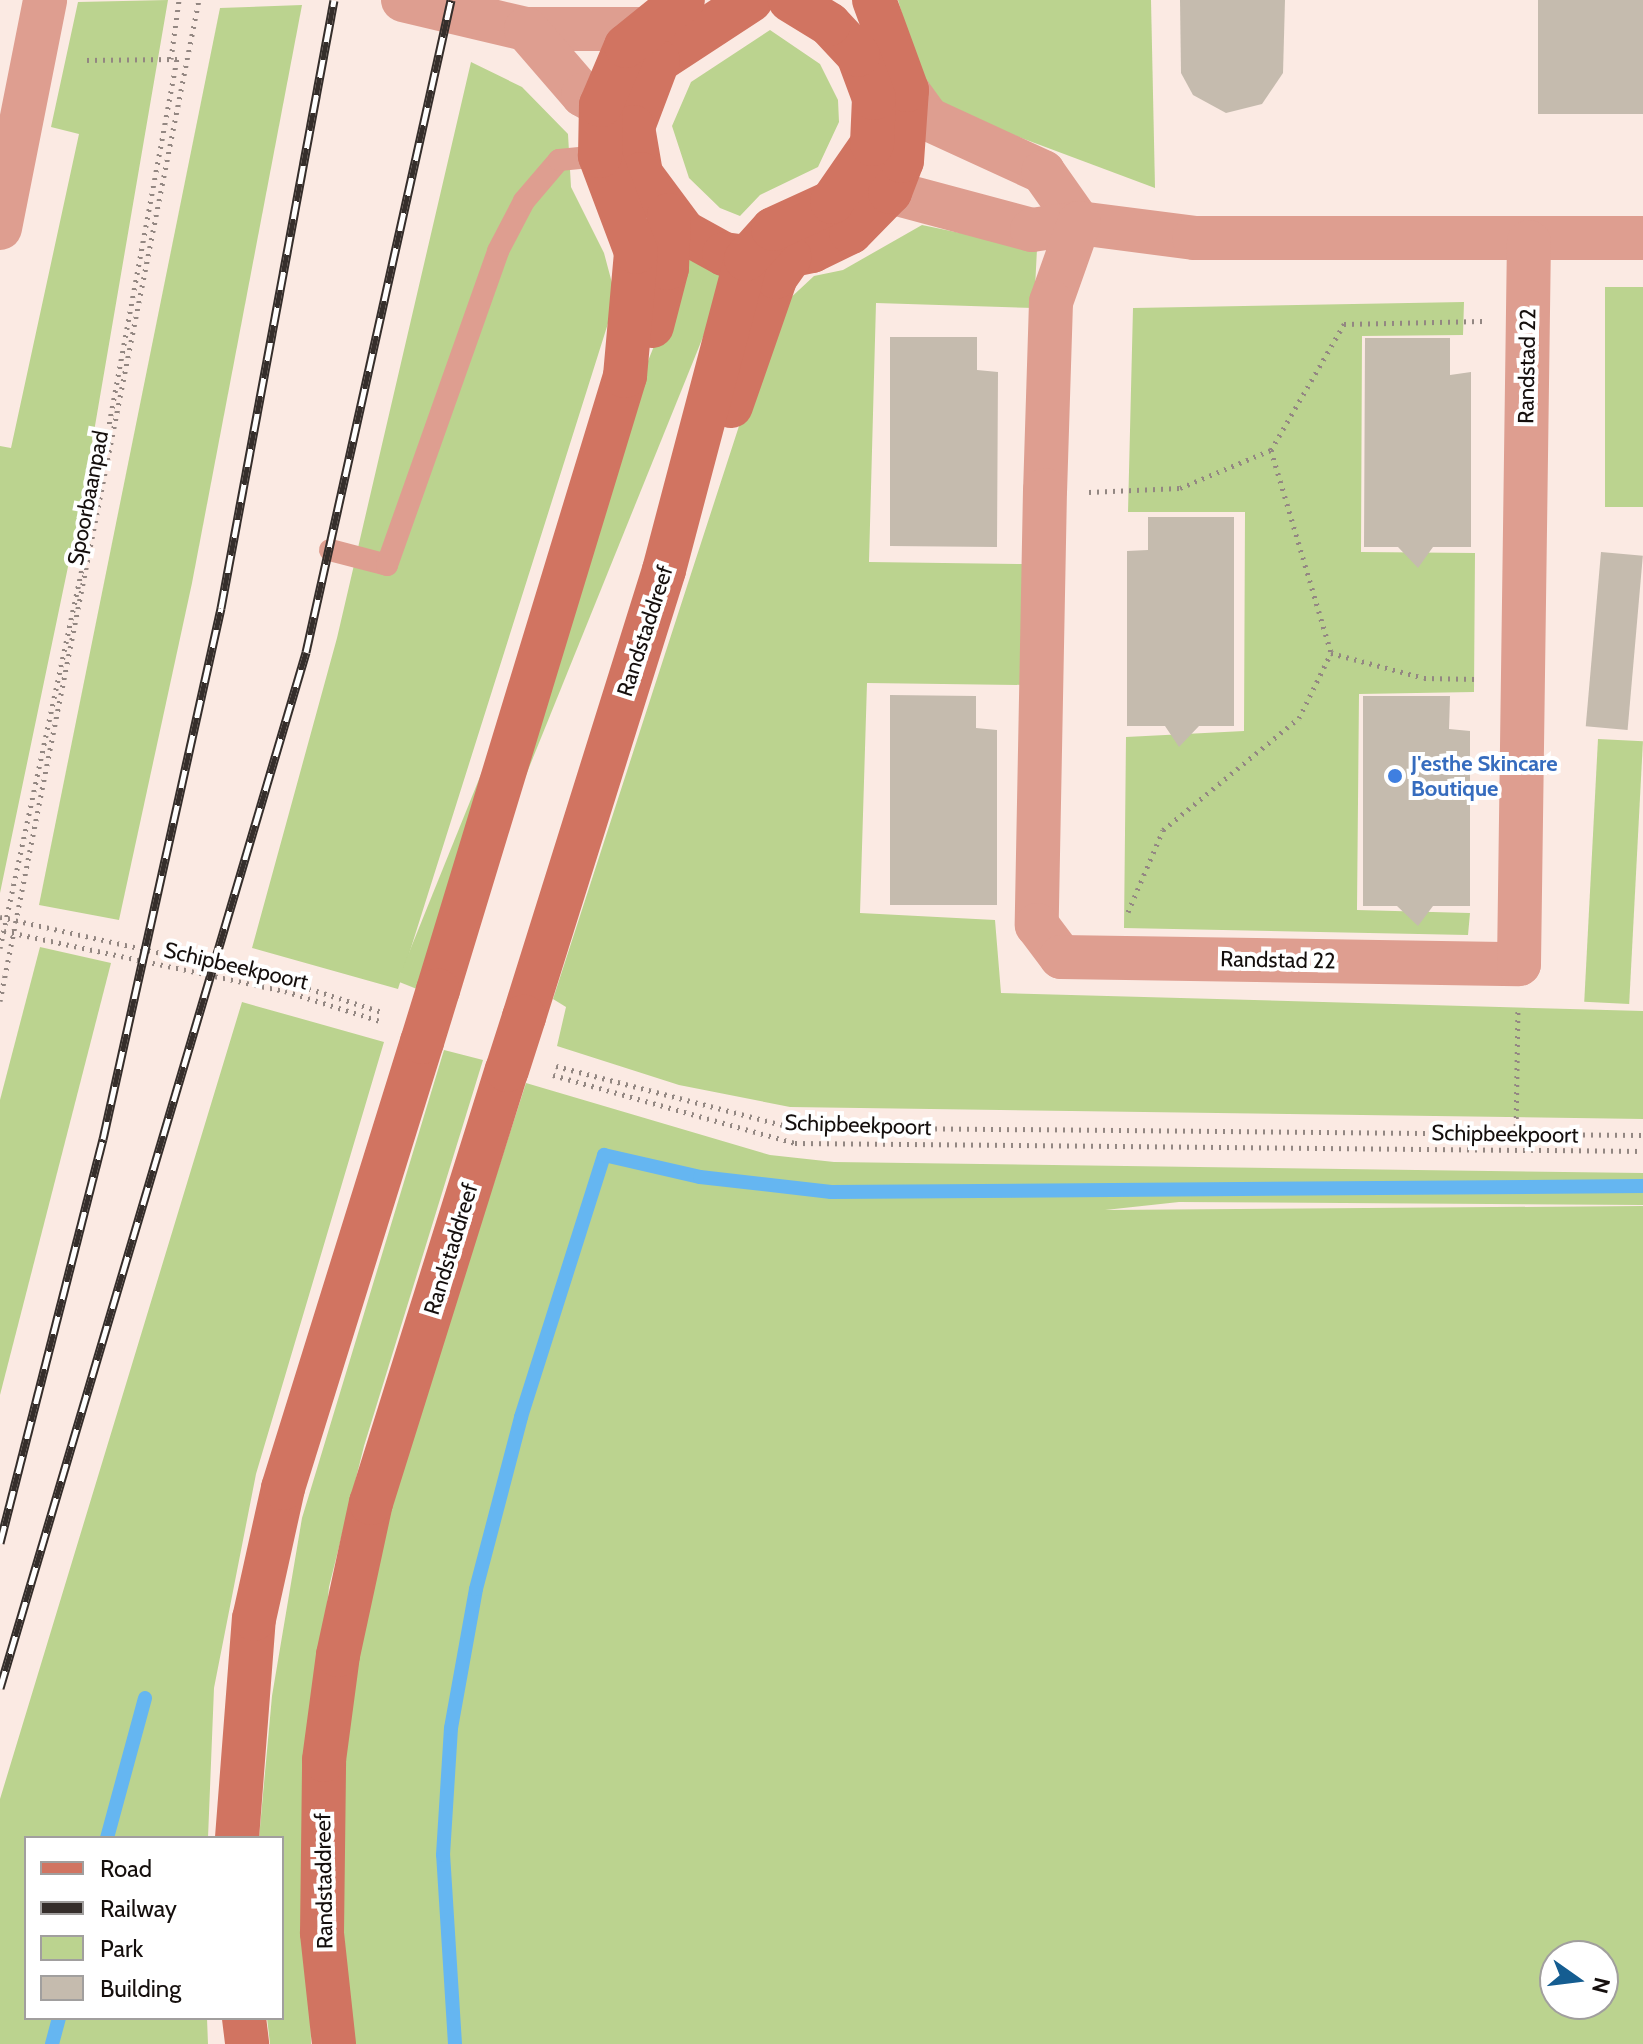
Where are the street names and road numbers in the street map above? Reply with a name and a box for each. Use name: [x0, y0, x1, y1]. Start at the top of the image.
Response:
street label: Randstad 22: [1513, 308, 1541, 424]
street label: Spoorbaanpad: [62, 428, 114, 568]
street label: Randstaddreef: [611, 562, 679, 700]
street label: Schipbeekpoort: [161, 937, 311, 995]
street label: Randstad 22: [1220, 946, 1336, 974]
street label: Schipbeekpoort: [784, 1109, 932, 1141]
street label: Schipbeekpoort: [1431, 1120, 1579, 1148]
street label: Randstaddreef: [418, 1180, 484, 1318]
street label: Randstaddreef: [310, 1813, 338, 1949]

